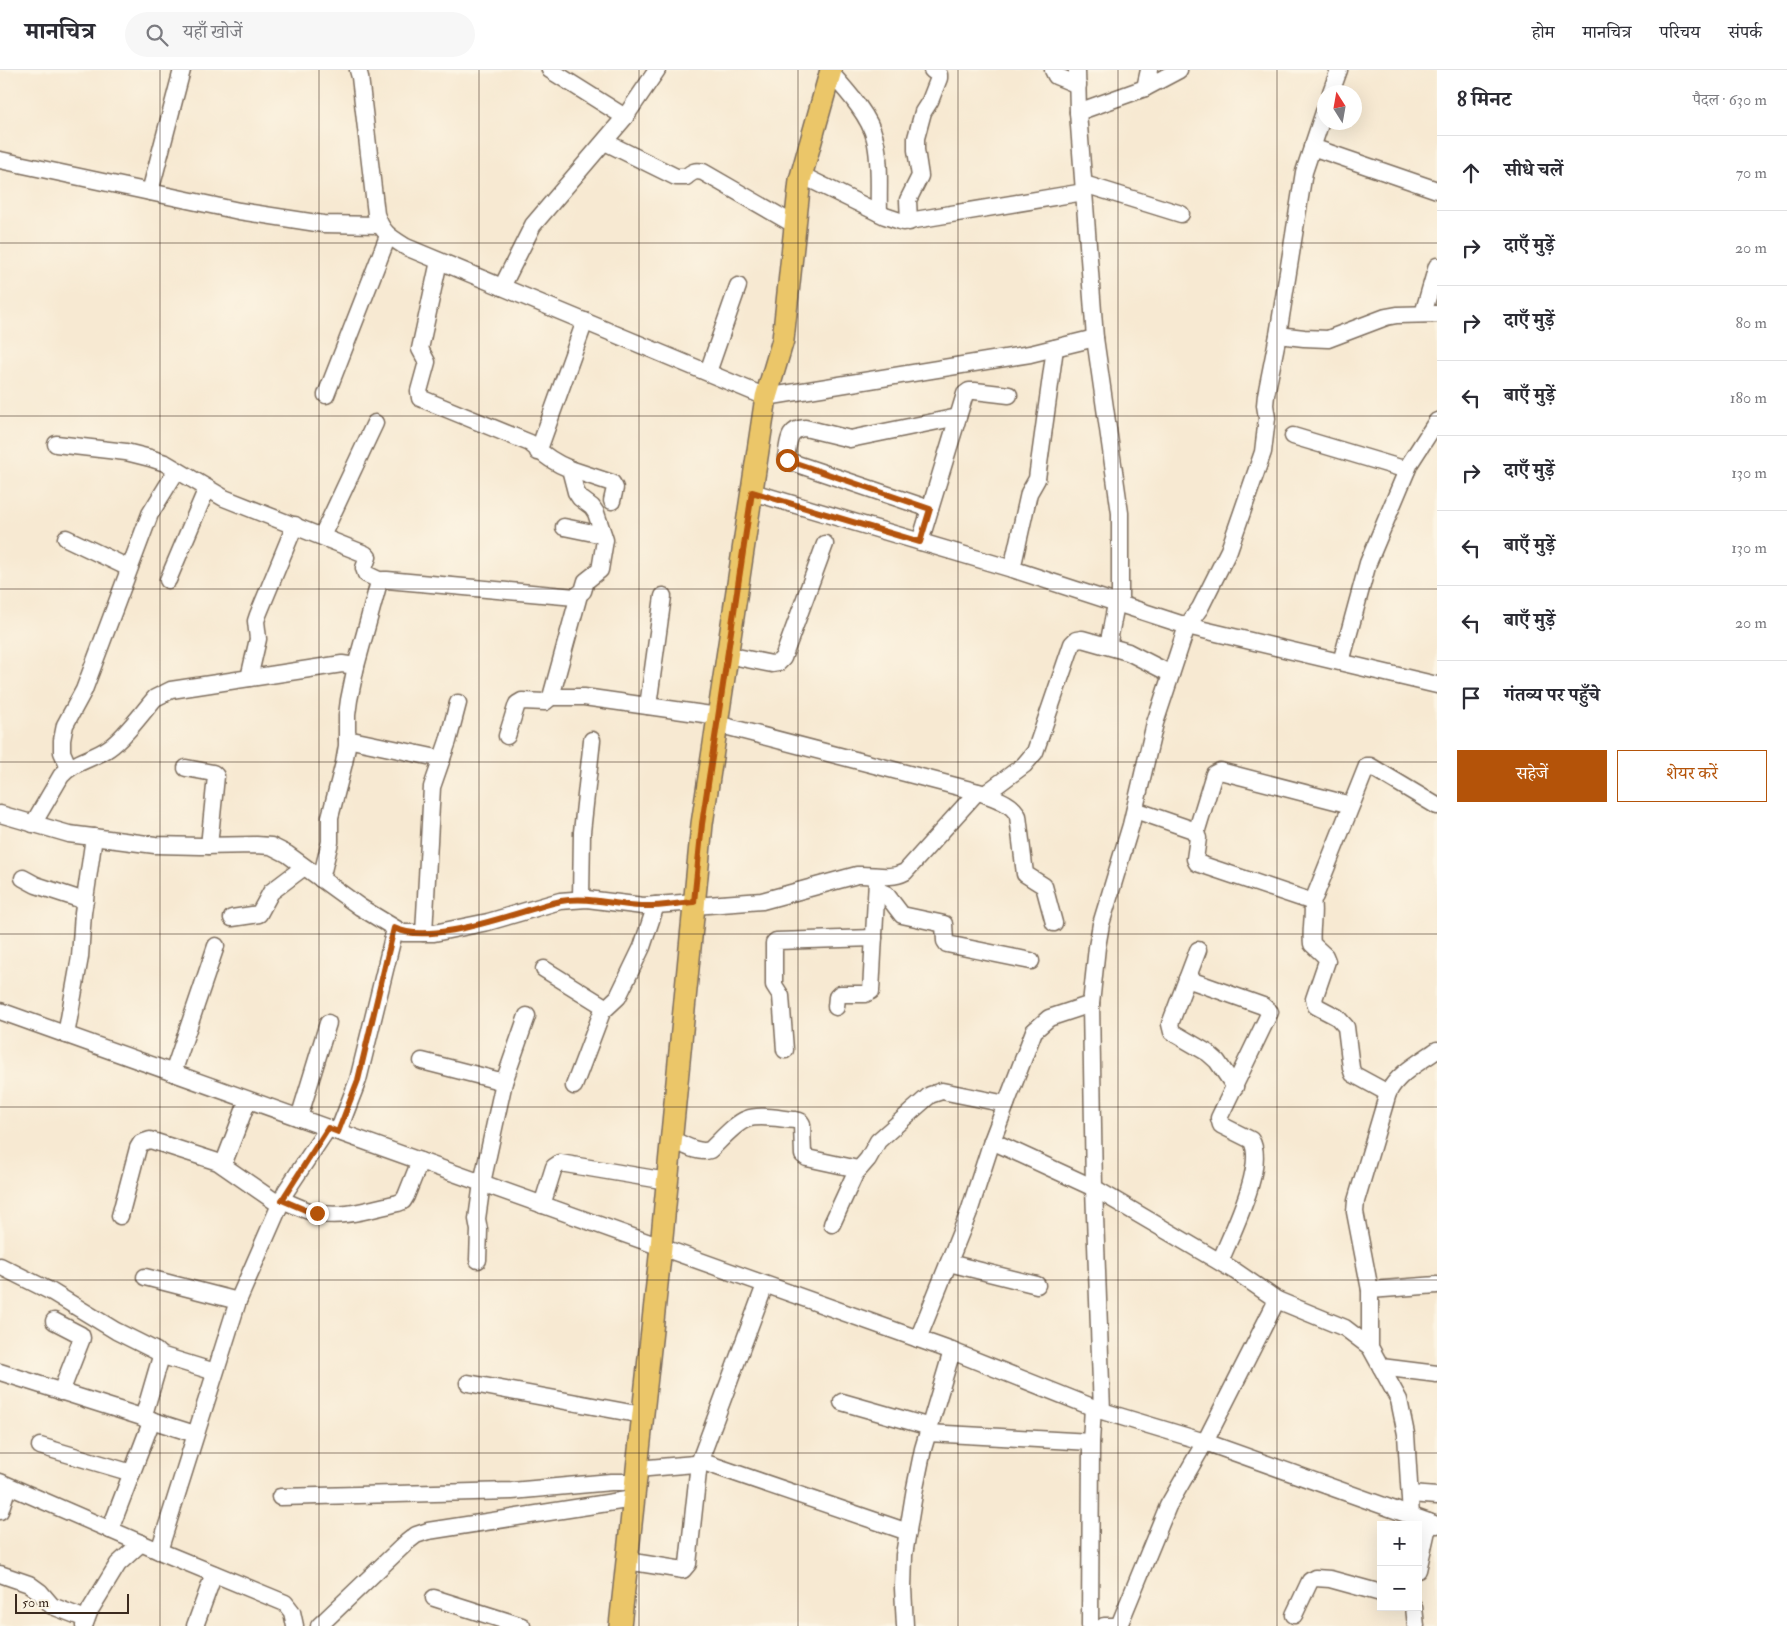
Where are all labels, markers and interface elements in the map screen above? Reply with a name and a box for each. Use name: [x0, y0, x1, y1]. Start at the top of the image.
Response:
search box: [125, 12, 475, 57]
text: मानचित्र: [25, 16, 95, 47]
text: यहाँ खोजें: [183, 20, 243, 44]
icon: search: [143, 21, 171, 49]
text: होम: [1532, 21, 1555, 44]
text: मानचित्र: [1583, 21, 1631, 44]
text: परिचय: [1659, 21, 1700, 44]
text: संपर्क: [1728, 21, 1762, 44]
north arrow: [1317, 85, 1362, 130]
text: 8 मिनट: [1457, 86, 1511, 113]
text: पैदल · 630 m: [1693, 90, 1767, 110]
text: सीधे चलें: [1504, 158, 1563, 182]
icon: ahead: [1457, 159, 1485, 187]
text: 70 m: [1736, 163, 1767, 183]
text: दाएँ मुड़ें: [1504, 233, 1555, 257]
icon: right: [1457, 234, 1485, 262]
text: 20 m: [1735, 238, 1767, 258]
text: दाएँ मुड़ें: [1504, 308, 1555, 332]
icon: right: [1457, 309, 1485, 337]
text: 80 m: [1736, 313, 1767, 333]
text: बाएँ मुड़ें: [1504, 383, 1555, 407]
icon: left: [1457, 384, 1485, 412]
text: 180 m: [1730, 388, 1767, 408]
route start: [776, 449, 799, 472]
text: दाएँ मुड़ें: [1504, 458, 1555, 482]
icon: right: [1457, 459, 1485, 487]
text: 130 m: [1731, 463, 1767, 483]
text: बाएँ मुड़ें: [1504, 533, 1555, 557]
icon: left: [1457, 534, 1485, 562]
text: 130 m: [1731, 538, 1767, 558]
text: बाएँ मुड़ें: [1504, 608, 1555, 632]
icon: left: [1457, 609, 1485, 637]
text: 20 m: [1735, 613, 1767, 633]
text: गंतव्य पर पहुँचे: [1504, 683, 1600, 707]
icon: arrive: [1457, 684, 1485, 712]
button: सहेजें: [1457, 750, 1607, 802]
button: शेयर करें: [1617, 750, 1767, 802]
route end: [306, 1202, 329, 1225]
map controls: [1377, 1521, 1422, 1611]
button: +: [1377, 1521, 1422, 1566]
button: −: [1377, 1566, 1422, 1611]
scale bar: [15, 1591, 129, 1614]
text: 50 m: [22, 1594, 49, 1611]

